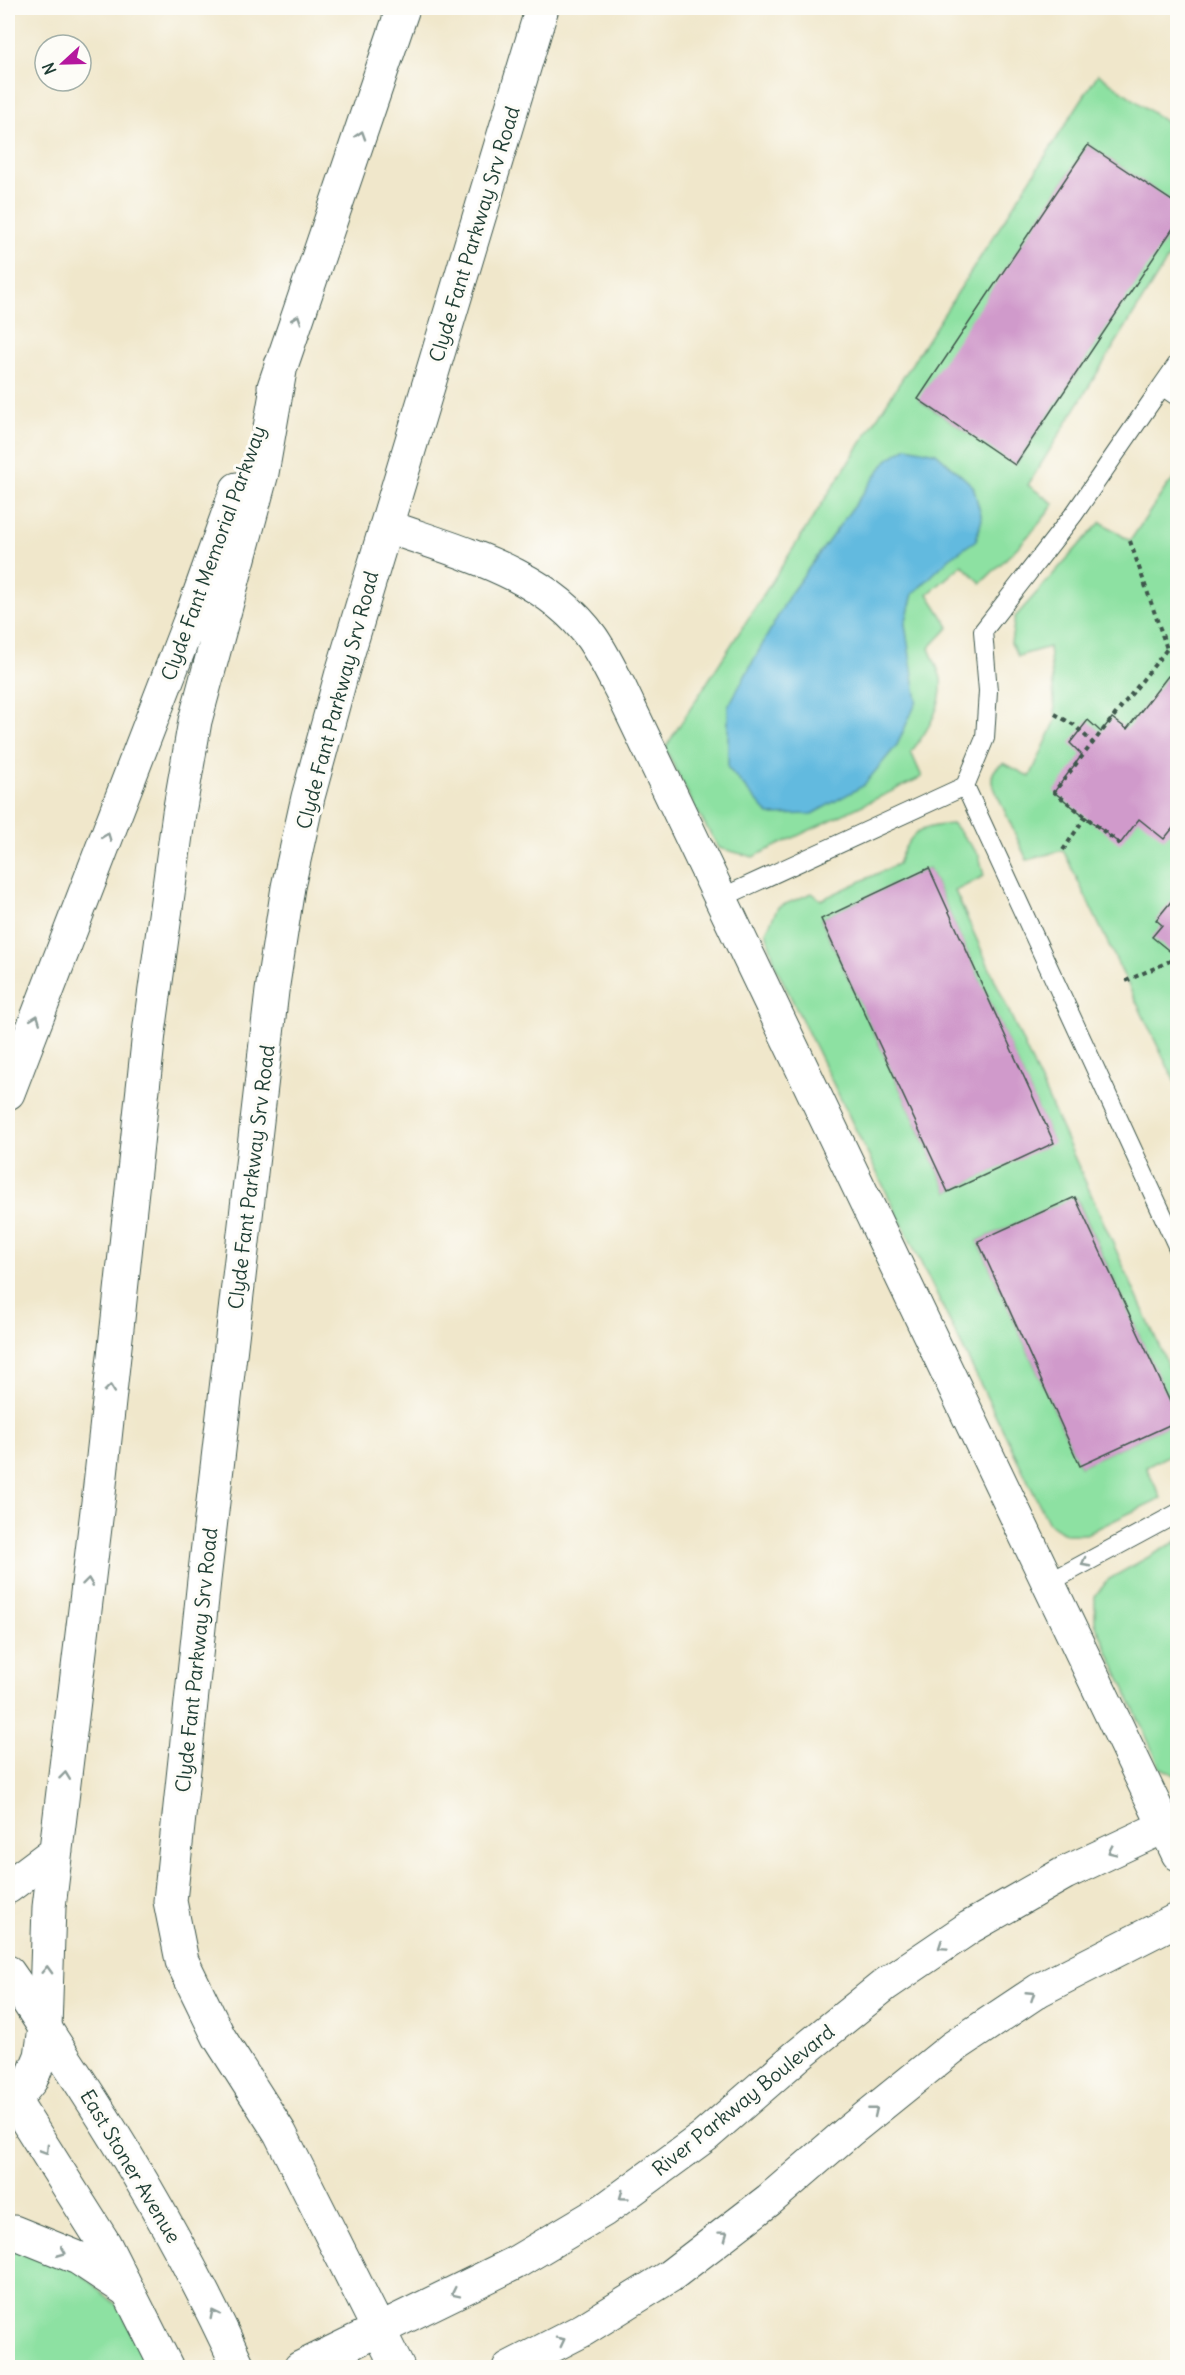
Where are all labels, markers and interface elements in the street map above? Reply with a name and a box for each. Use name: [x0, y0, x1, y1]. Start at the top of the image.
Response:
north arrow: [33, 33, 93, 93]
text: N: [38, 60, 60, 77]
street label: Clyde Fant Parkway Srv Road: [423, 103, 525, 365]
one-way arrow: [353, 130, 366, 141]
one-way arrow: [290, 314, 303, 325]
street label: Clyde Fant Memorial Parkway: [155, 422, 271, 684]
street label: Clyde Fant Parkway Srv Road: [290, 568, 384, 832]
one-way arrow: [100, 833, 112, 844]
one-way arrow: [29, 1014, 41, 1025]
street label: Clyde Fant Parkway Srv Road: [222, 1043, 280, 1311]
one-way arrow: [104, 1384, 116, 1393]
street label: Clyde Fant Parkway Srv Road: [170, 1526, 222, 1794]
one-way arrow: [1080, 1556, 1091, 1567]
one-way arrow: [81, 1578, 94, 1587]
one-way arrow: [58, 1771, 70, 1780]
one-way arrow: [1107, 1844, 1118, 1856]
one-way arrow: [937, 1939, 948, 1950]
one-way arrow: [40, 1965, 53, 1974]
one-way arrow: [1024, 1991, 1035, 2002]
street label: River Parkway Boulevard: [647, 2019, 839, 2181]
street label: East Stoner Avenue: [75, 2085, 187, 2247]
one-way arrow: [867, 2107, 878, 2118]
one-way arrow: [38, 2144, 50, 2154]
one-way arrow: [619, 2189, 630, 2200]
one-way arrow: [717, 2231, 728, 2242]
one-way arrow: [56, 2245, 67, 2257]
one-way arrow: [450, 2286, 461, 2298]
one-way arrow: [210, 2310, 222, 2321]
one-way arrow: [555, 2337, 565, 2348]

